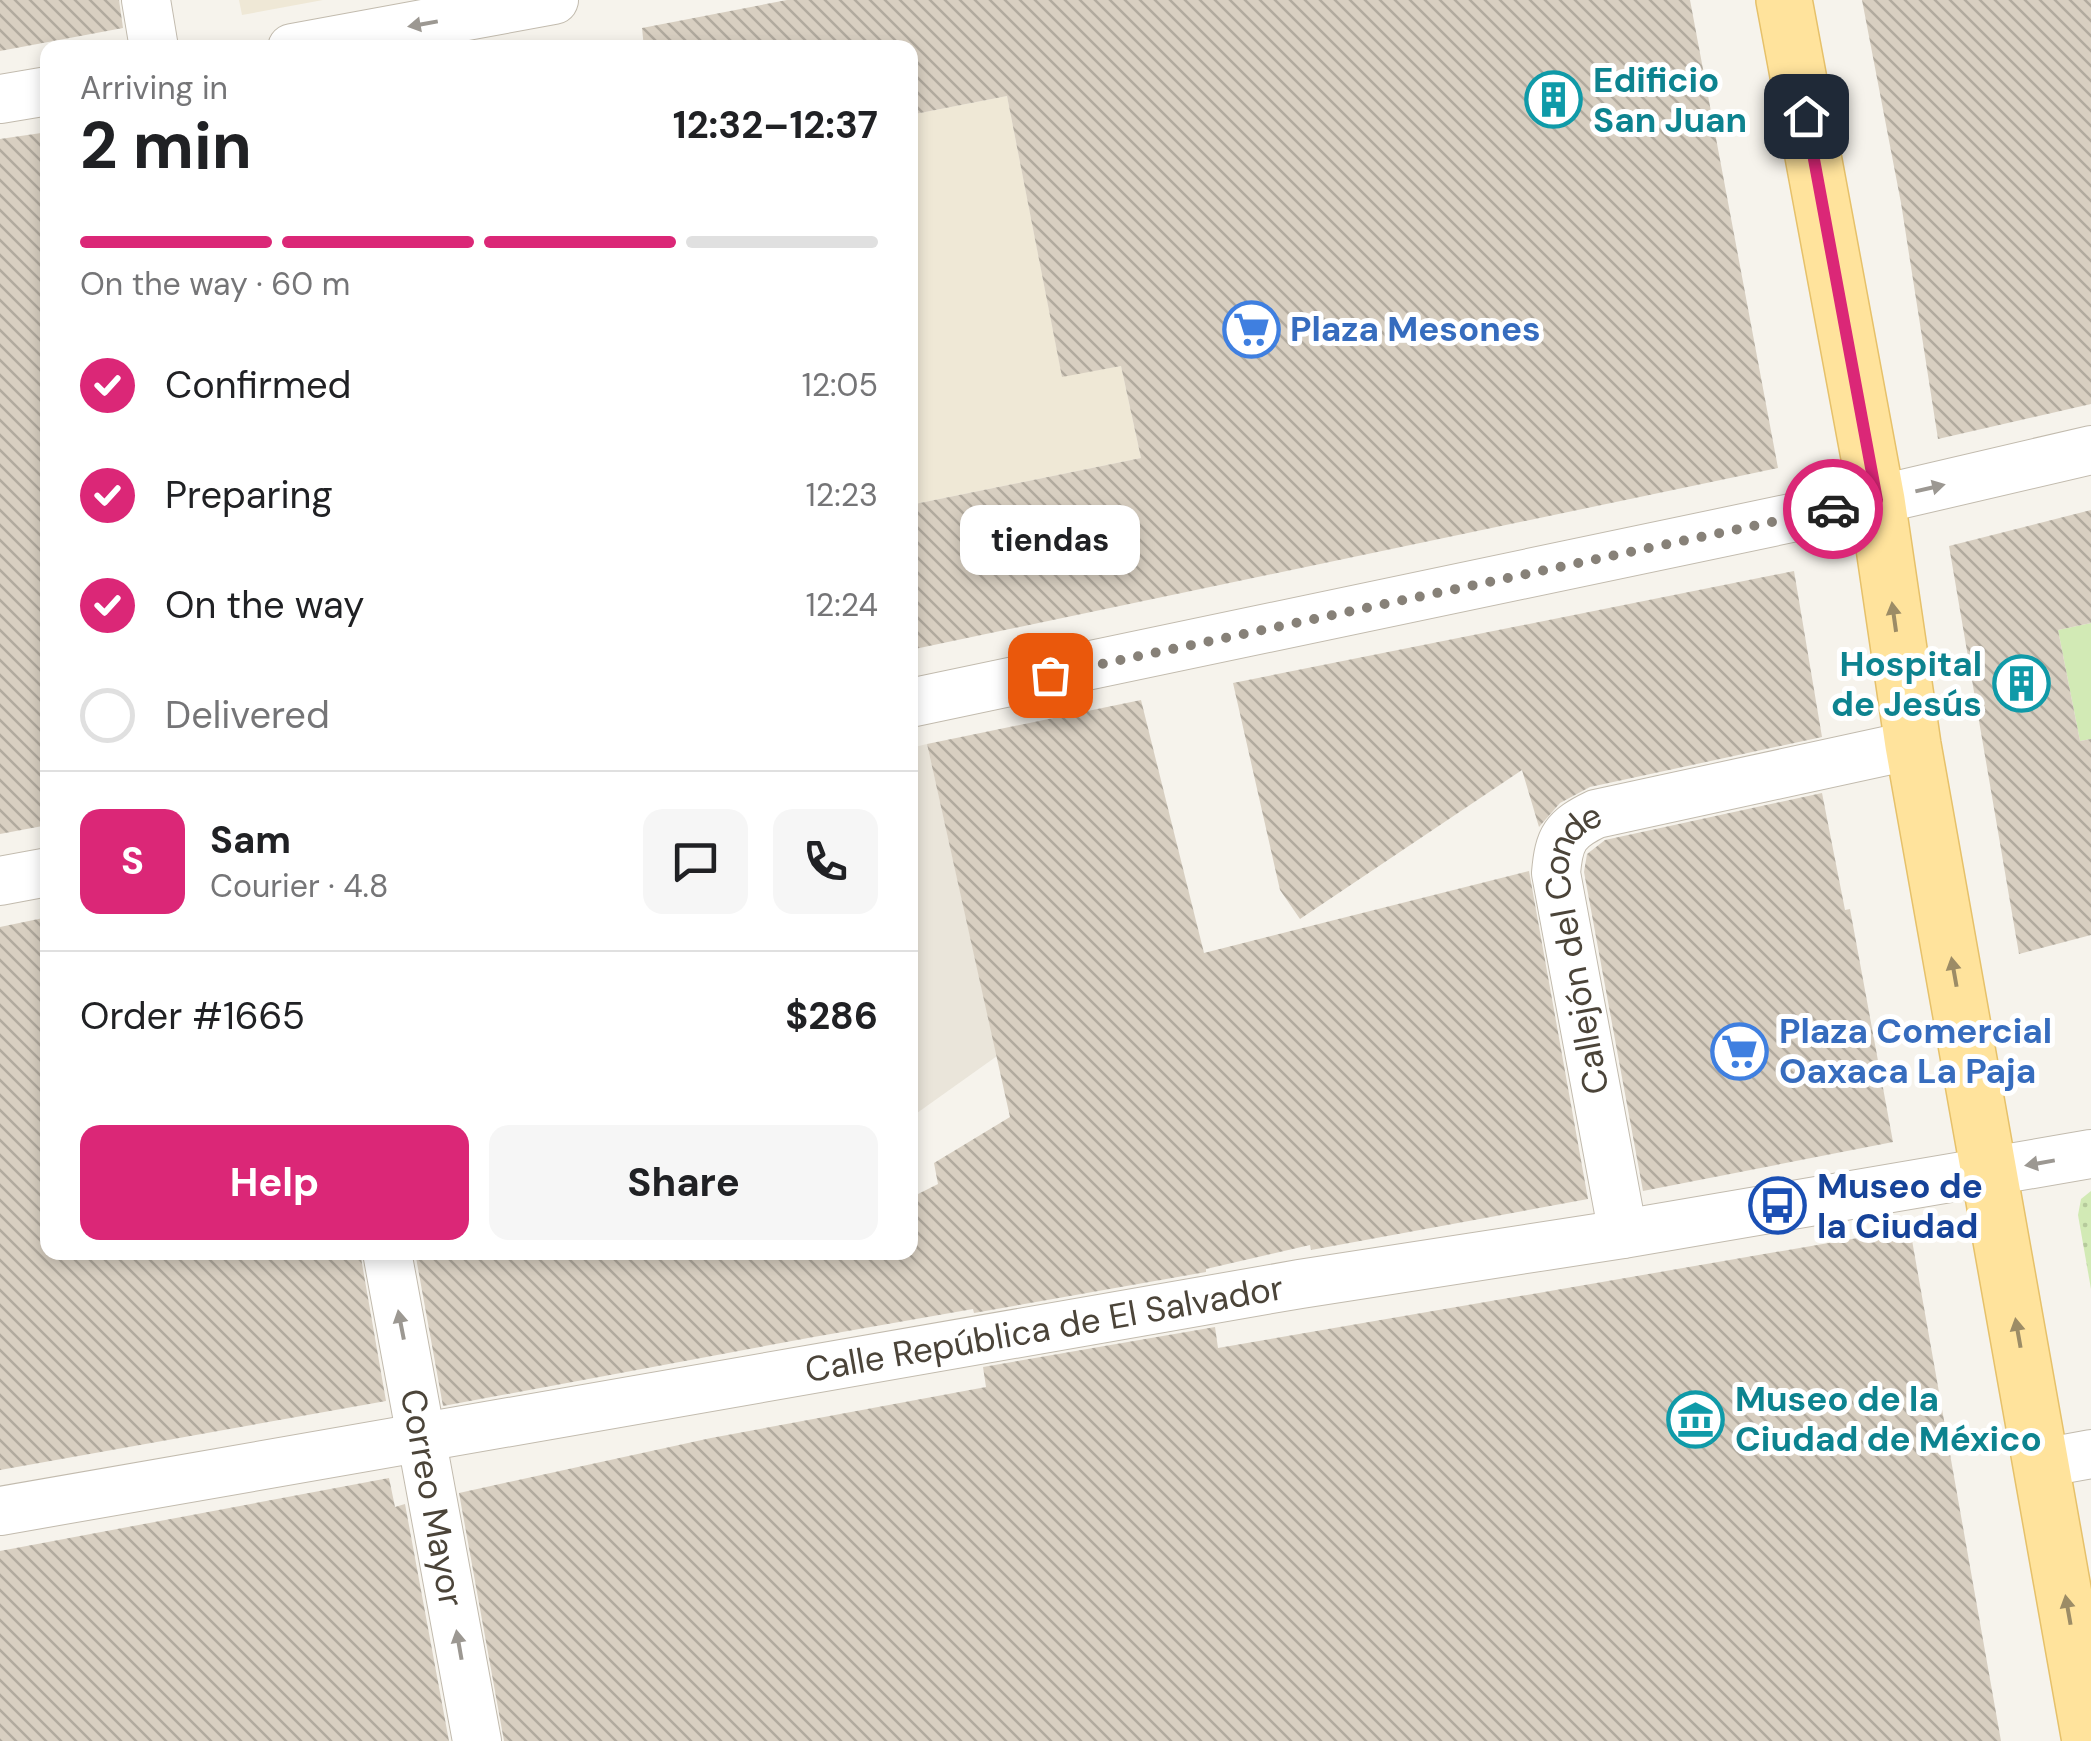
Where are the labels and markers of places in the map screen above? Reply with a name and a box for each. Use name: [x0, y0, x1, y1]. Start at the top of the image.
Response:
place label: Edificio San Juan: [1593, 57, 1747, 143]
building icon: Edificio San Juan: [1524, 70, 1584, 130]
pin: [1764, 74, 1849, 159]
supermarket icon: Plaza Mesones: [1221, 299, 1281, 359]
place label: Plaza Mesones: [1290, 306, 1541, 352]
callout: tiendas: [960, 505, 1140, 575]
pin: [1008, 633, 1093, 718]
place label: Hospital de Jesús: [1831, 641, 1982, 727]
building icon: Hospital de Jesús: [1991, 654, 2051, 714]
place label: Plaza Comercial Oaxaca La Paja: [1779, 1008, 2052, 1094]
supermarket icon: Plaza Comercial Oaxaca La Paja: [1710, 1021, 1770, 1081]
place label: Museo de la Ciudad: [1817, 1163, 1983, 1249]
bus stop icon: Museo de la Ciudad: [1748, 1176, 1808, 1236]
place label: Museo de la Ciudad de México: [1735, 1376, 2042, 1462]
museum icon: Museo de la Ciudad de México: [1666, 1389, 1726, 1449]

